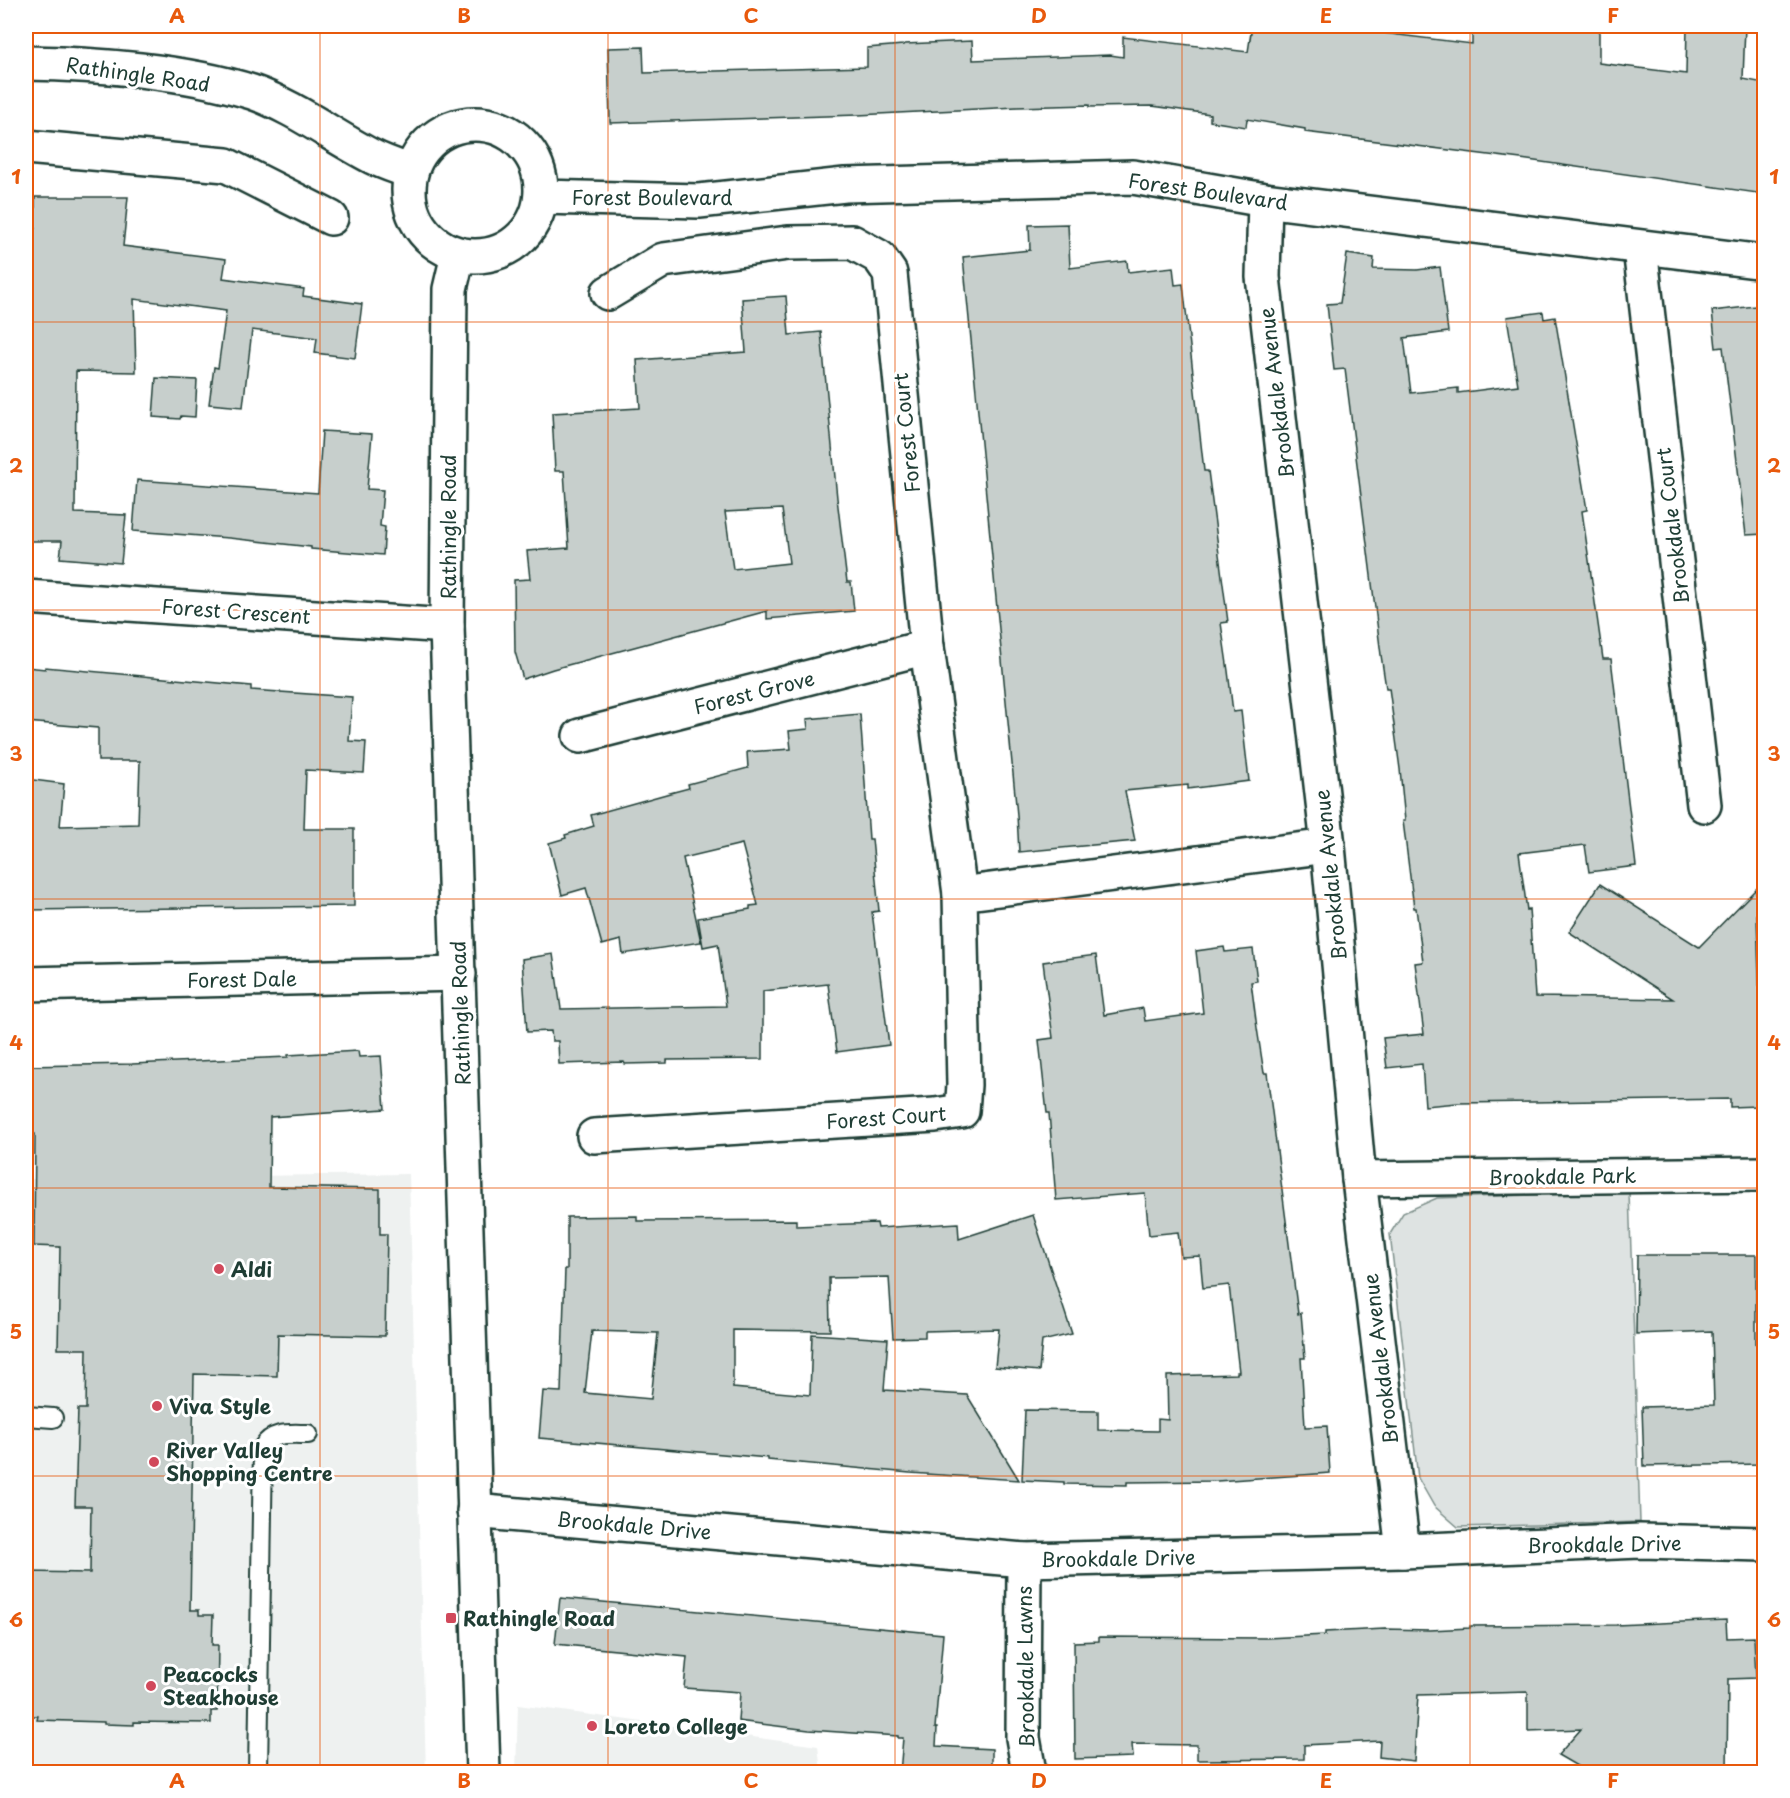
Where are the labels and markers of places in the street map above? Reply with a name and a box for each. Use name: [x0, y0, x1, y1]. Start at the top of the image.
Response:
place label: Aldi: [231, 1254, 272, 1284]
marker: Aldi: [212, 1262, 226, 1276]
place label: Viva Style: [169, 1391, 271, 1421]
marker: Viva Style: [150, 1399, 164, 1413]
place label: River Valley Shopping Centre: [166, 1435, 333, 1488]
marker: River Valley Shopping Centre: [147, 1455, 161, 1469]
place label: Rathingle Road: [463, 1603, 615, 1633]
marker: Rathingle Road: [444, 1611, 458, 1625]
place label: Peacocks Steakhouse: [163, 1659, 279, 1712]
marker: Peacocks Steakhouse: [144, 1679, 158, 1693]
place label: Loreto College: [604, 1711, 748, 1741]
marker: Loreto College: [585, 1719, 599, 1733]

